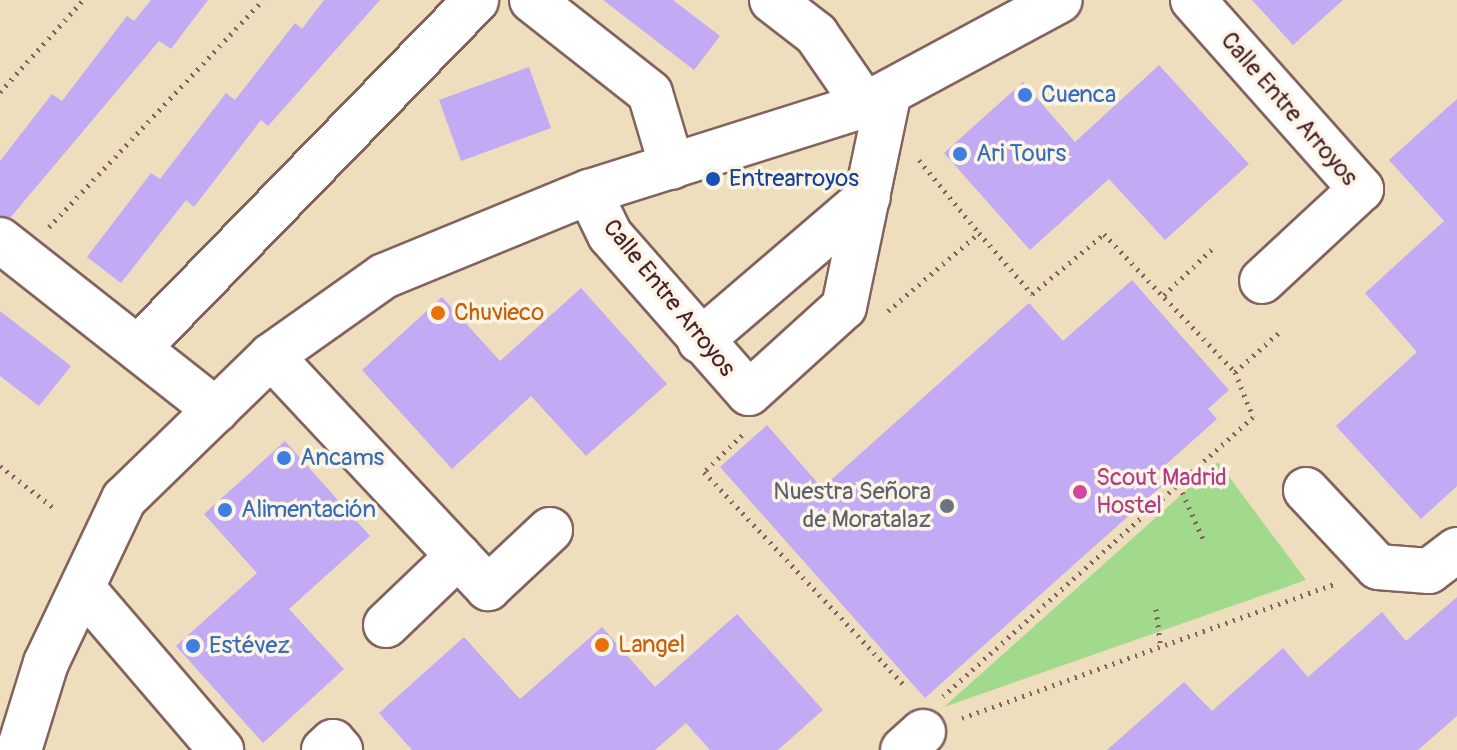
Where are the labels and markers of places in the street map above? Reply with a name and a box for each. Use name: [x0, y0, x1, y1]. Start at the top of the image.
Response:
place label: Cuenca: [1041, 81, 1116, 109]
marker: Cuenca: [1016, 86, 1034, 104]
place label: Ari Tours: [976, 140, 1066, 168]
marker: Ari Tours: [951, 145, 969, 163]
place label: Entrearroyos: [729, 165, 859, 193]
marker: Entrearroyos: [704, 170, 722, 188]
place label: Chuvieco: [454, 299, 544, 327]
marker: Chuvieco: [429, 304, 447, 322]
place label: Ancams: [300, 444, 384, 472]
marker: Ancams: [275, 449, 293, 467]
place label: Scout Madrid Hostel: [1096, 464, 1227, 520]
place label: Nuestra Señora de Moratalaz: [773, 478, 931, 534]
marker: Scout Madrid Hostel: [1071, 483, 1089, 501]
place label: Alimentación: [241, 496, 376, 524]
marker: Nuestra Señora de Moratalaz: [938, 497, 956, 515]
marker: Alimentación: [216, 501, 234, 519]
place label: Langel: [618, 631, 685, 659]
place label: Estévez: [209, 632, 290, 660]
marker: Langel: [593, 636, 611, 654]
marker: Estévez: [184, 637, 202, 655]

